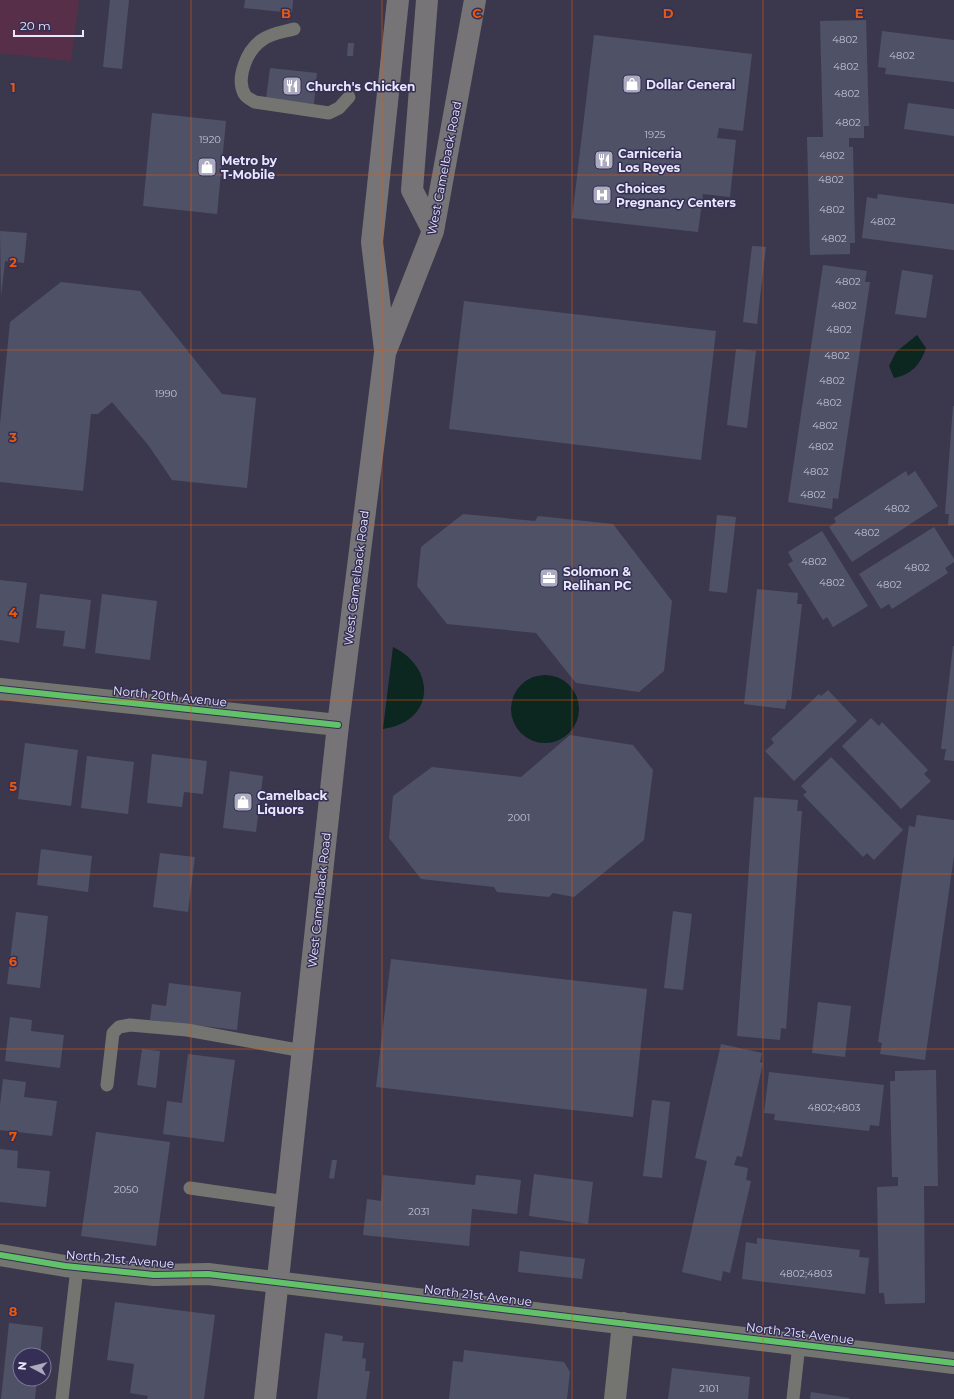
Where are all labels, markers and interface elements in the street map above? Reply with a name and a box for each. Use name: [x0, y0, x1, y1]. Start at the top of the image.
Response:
text: B: [281, 5, 291, 21]
text: C: [472, 5, 482, 21]
text: D: [663, 5, 674, 21]
text: E: [855, 5, 864, 21]
scale bar: [14, 12, 83, 38]
text: 20 m: [20, 18, 51, 33]
house number: 4802: [832, 33, 858, 46]
house number: 4802: [889, 49, 915, 62]
house number: 4802: [833, 60, 859, 73]
shop icon: Dollar General: [621, 73, 643, 95]
restaurant icon: Church's Chicken: [281, 75, 303, 97]
place label: Dollar General: [646, 77, 735, 92]
text: 1: [10, 79, 16, 95]
place label: Church's Chicken: [306, 79, 415, 94]
house number: 4802: [834, 87, 860, 100]
street label: West Camelback Road: [424, 100, 464, 236]
house number: 4802: [835, 116, 861, 129]
house number: 1925: [644, 128, 666, 141]
house number: 1920: [199, 133, 221, 146]
place label: Carniceria Los Reyes: [618, 146, 682, 175]
restaurant icon: Carniceria Los Reyes: [593, 149, 615, 171]
house number: 4802: [819, 149, 845, 162]
place label: Metro by T-Mobile: [221, 153, 278, 182]
shop icon: Metro by T-Mobile: [196, 156, 218, 178]
house number: 4802: [818, 173, 844, 186]
place label: Choices Pregnancy Centers: [616, 181, 736, 210]
hospital icon: Choices Pregnancy Centers: [591, 184, 613, 206]
house number: 4802: [819, 203, 845, 216]
house number: 4802: [870, 215, 896, 228]
house number: 4802: [821, 232, 847, 245]
text: 2: [9, 254, 17, 270]
house number: 4802: [835, 275, 861, 288]
house number: 4802: [831, 299, 857, 312]
house number: 4802: [826, 323, 852, 336]
house number: 4802: [824, 349, 850, 362]
house number: 4802: [819, 374, 845, 387]
house number: 1990: [155, 387, 178, 400]
house number: 4802: [816, 396, 842, 409]
house number: 4802: [812, 419, 838, 432]
text: 3: [8, 429, 17, 445]
house number: 4802: [808, 440, 834, 453]
house number: 4802: [803, 465, 829, 478]
house number: 4802: [800, 488, 826, 501]
house number: 4802: [884, 502, 910, 515]
street label: West Camelback Road: [340, 510, 372, 646]
house number: 4802: [854, 526, 880, 539]
house number: 4802: [801, 555, 827, 568]
house number: 4802: [904, 561, 930, 574]
place label: Solomon & Relihan PC: [563, 564, 632, 593]
office icon: Solomon & Relihan PC: [538, 567, 560, 589]
house number: 4802: [819, 576, 845, 589]
house number: 4802: [876, 578, 902, 591]
text: 4: [9, 604, 18, 620]
street label: North 20th Avenue: [112, 683, 228, 709]
text: 5: [9, 778, 17, 794]
place label: Camelback Liquors: [257, 788, 328, 817]
shop icon: Camelback Liquors: [232, 791, 254, 813]
house number: 2001: [508, 811, 530, 824]
street label: West Camelback Road: [304, 832, 334, 968]
text: 6: [9, 953, 18, 969]
house number: 4802;4803: [808, 1101, 861, 1114]
text: 7: [9, 1128, 17, 1144]
house number: 2050: [114, 1183, 139, 1196]
house number: 2031: [408, 1205, 430, 1218]
street label: North 21st Avenue: [65, 1247, 175, 1271]
house number: 4802;4803: [780, 1267, 833, 1280]
street label: North 21st Avenue: [423, 1281, 533, 1309]
text: 8: [9, 1303, 18, 1319]
street label: North 21st Avenue: [745, 1319, 855, 1347]
north arrow: [12, 1347, 52, 1387]
text: N: [15, 1361, 30, 1371]
house number: 2101: [699, 1382, 719, 1395]

